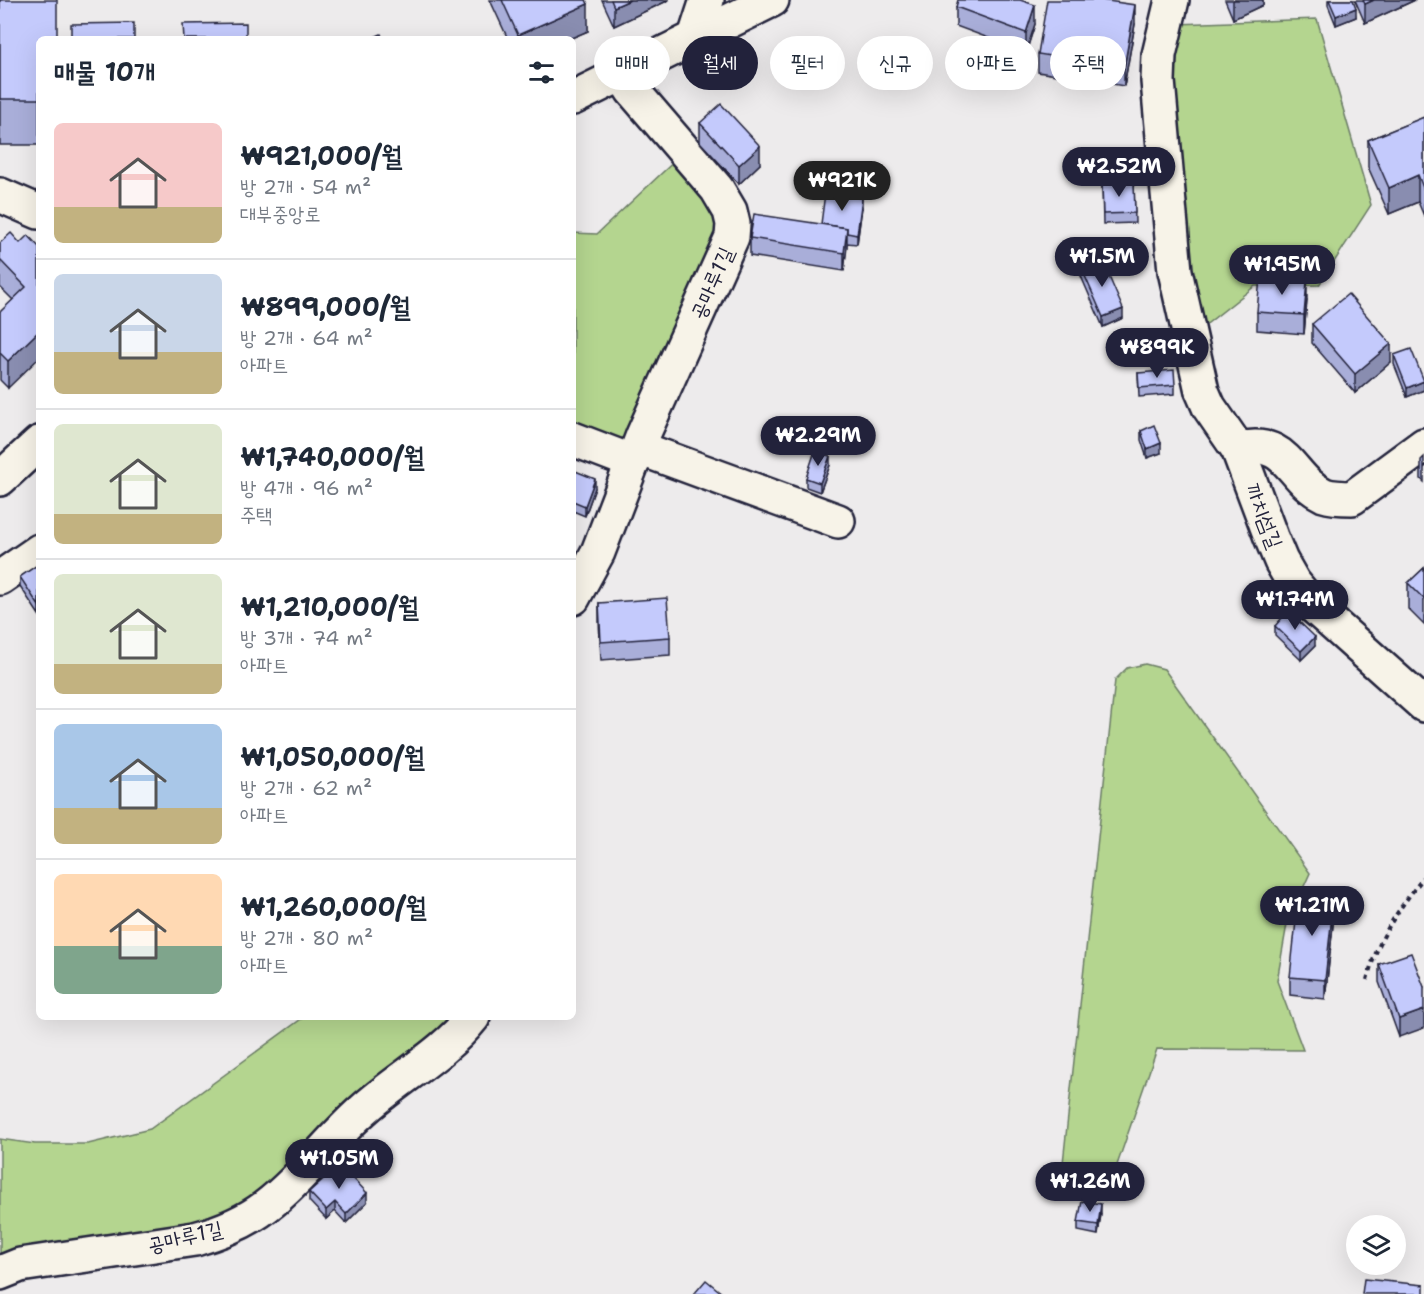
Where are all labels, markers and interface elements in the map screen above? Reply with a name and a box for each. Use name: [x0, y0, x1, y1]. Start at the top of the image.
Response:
chip: 매매: [594, 36, 670, 90]
chip: 월세: [682, 36, 758, 90]
chip: 필터: [770, 36, 845, 90]
chip: 신규: [857, 36, 933, 90]
chip: 아파트: [945, 36, 1038, 90]
chip: 주택: [1050, 36, 1126, 90]
text: 매물 10개: [54, 54, 155, 89]
icon: filters: [525, 56, 558, 89]
text: ₩921,000/월: [240, 138, 402, 173]
icon: home: [102, 147, 174, 219]
pin: ₩2.52M: [1070, 147, 1168, 198]
text: ₩2.52M: [1076, 153, 1162, 179]
pin: ₩921K: [800, 161, 884, 212]
text: ₩921K: [808, 167, 876, 193]
text: 방 2개 · 54 m²: [240, 174, 371, 200]
text: 대부중앙로: [240, 201, 320, 227]
pin: ₩1.5M: [1060, 237, 1144, 288]
street label: 공마루1길: [684, 242, 740, 324]
text: ₩1.5M: [1069, 243, 1135, 269]
pin: ₩1.95M: [1233, 245, 1331, 296]
text: ₩1.95M: [1243, 251, 1321, 277]
text: ₩899,000/월: [240, 289, 411, 324]
icon: home: [102, 298, 174, 370]
text: 방 2개 · 64 m²: [240, 325, 373, 351]
pin: ₩899K: [1115, 328, 1199, 379]
text: ₩899K: [1120, 334, 1194, 360]
text: 아파트: [240, 352, 288, 378]
pin: ₩2.29M: [769, 416, 867, 467]
text: ₩2.29M: [775, 422, 861, 448]
text: ₩1,740,000/월: [240, 439, 424, 474]
icon: home: [102, 448, 174, 520]
text: 방 4개 · 96 m²: [240, 475, 373, 501]
street label: 까치섬길: [1239, 479, 1289, 553]
text: 주택: [240, 502, 272, 528]
pin: ₩1.74M: [1246, 580, 1344, 631]
text: ₩1.74M: [1255, 586, 1335, 612]
text: ₩1,210,000/월: [240, 589, 419, 624]
icon: home: [102, 598, 174, 670]
text: 방 3개 · 74 m²: [240, 625, 373, 651]
text: 아파트: [240, 652, 288, 678]
text: ₩1,050,000/월: [240, 739, 425, 774]
icon: home: [102, 748, 174, 820]
text: 방 2개 · 62 m²: [240, 775, 372, 801]
text: 아파트: [240, 802, 288, 828]
pin: ₩1.21M: [1263, 886, 1361, 937]
text: ₩1,260,000/월: [240, 889, 426, 924]
text: ₩1.21M: [1274, 892, 1350, 918]
icon: home: [102, 898, 174, 970]
text: 방 2개 · 80 m²: [240, 925, 373, 951]
text: 아파트: [240, 952, 288, 978]
pin: ₩1.05M: [290, 1139, 388, 1190]
text: ₩1.05M: [299, 1145, 379, 1171]
pin: ₩1.26M: [1041, 1162, 1139, 1213]
text: ₩1.26M: [1049, 1168, 1131, 1194]
street label: 공마루1길: [145, 1215, 225, 1259]
map controls: [1346, 1215, 1406, 1275]
button: layers: [1346, 1215, 1406, 1275]

